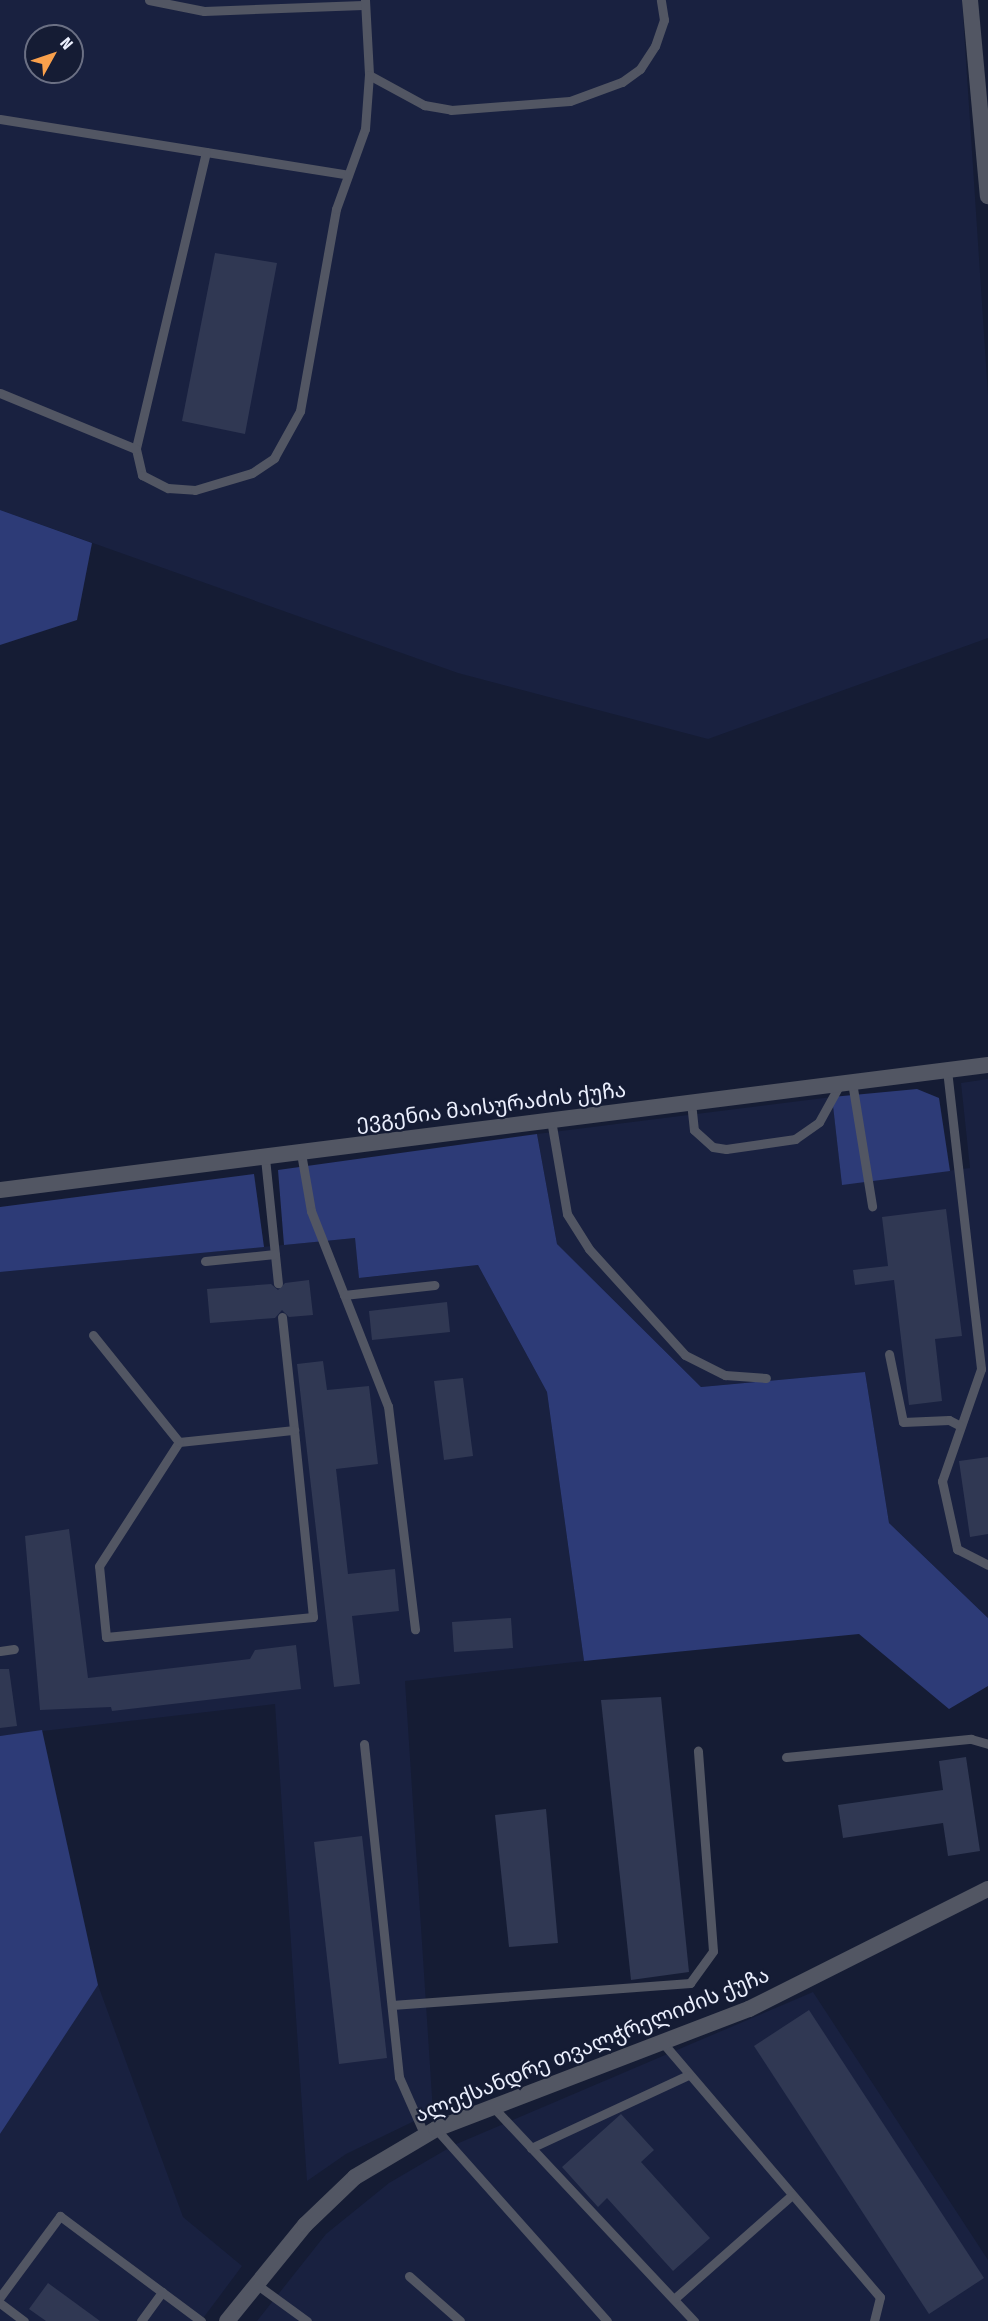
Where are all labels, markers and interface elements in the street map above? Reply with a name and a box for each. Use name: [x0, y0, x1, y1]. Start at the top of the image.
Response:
north arrow: [24, 24, 84, 84]
text: N: [56, 34, 77, 53]
street label: ევგენია მაისურაძის ქუჩა: [355, 1077, 627, 1135]
street label: ალექსანდრე თვალჭრელიძის ქუჩა: [411, 1962, 773, 2128]

